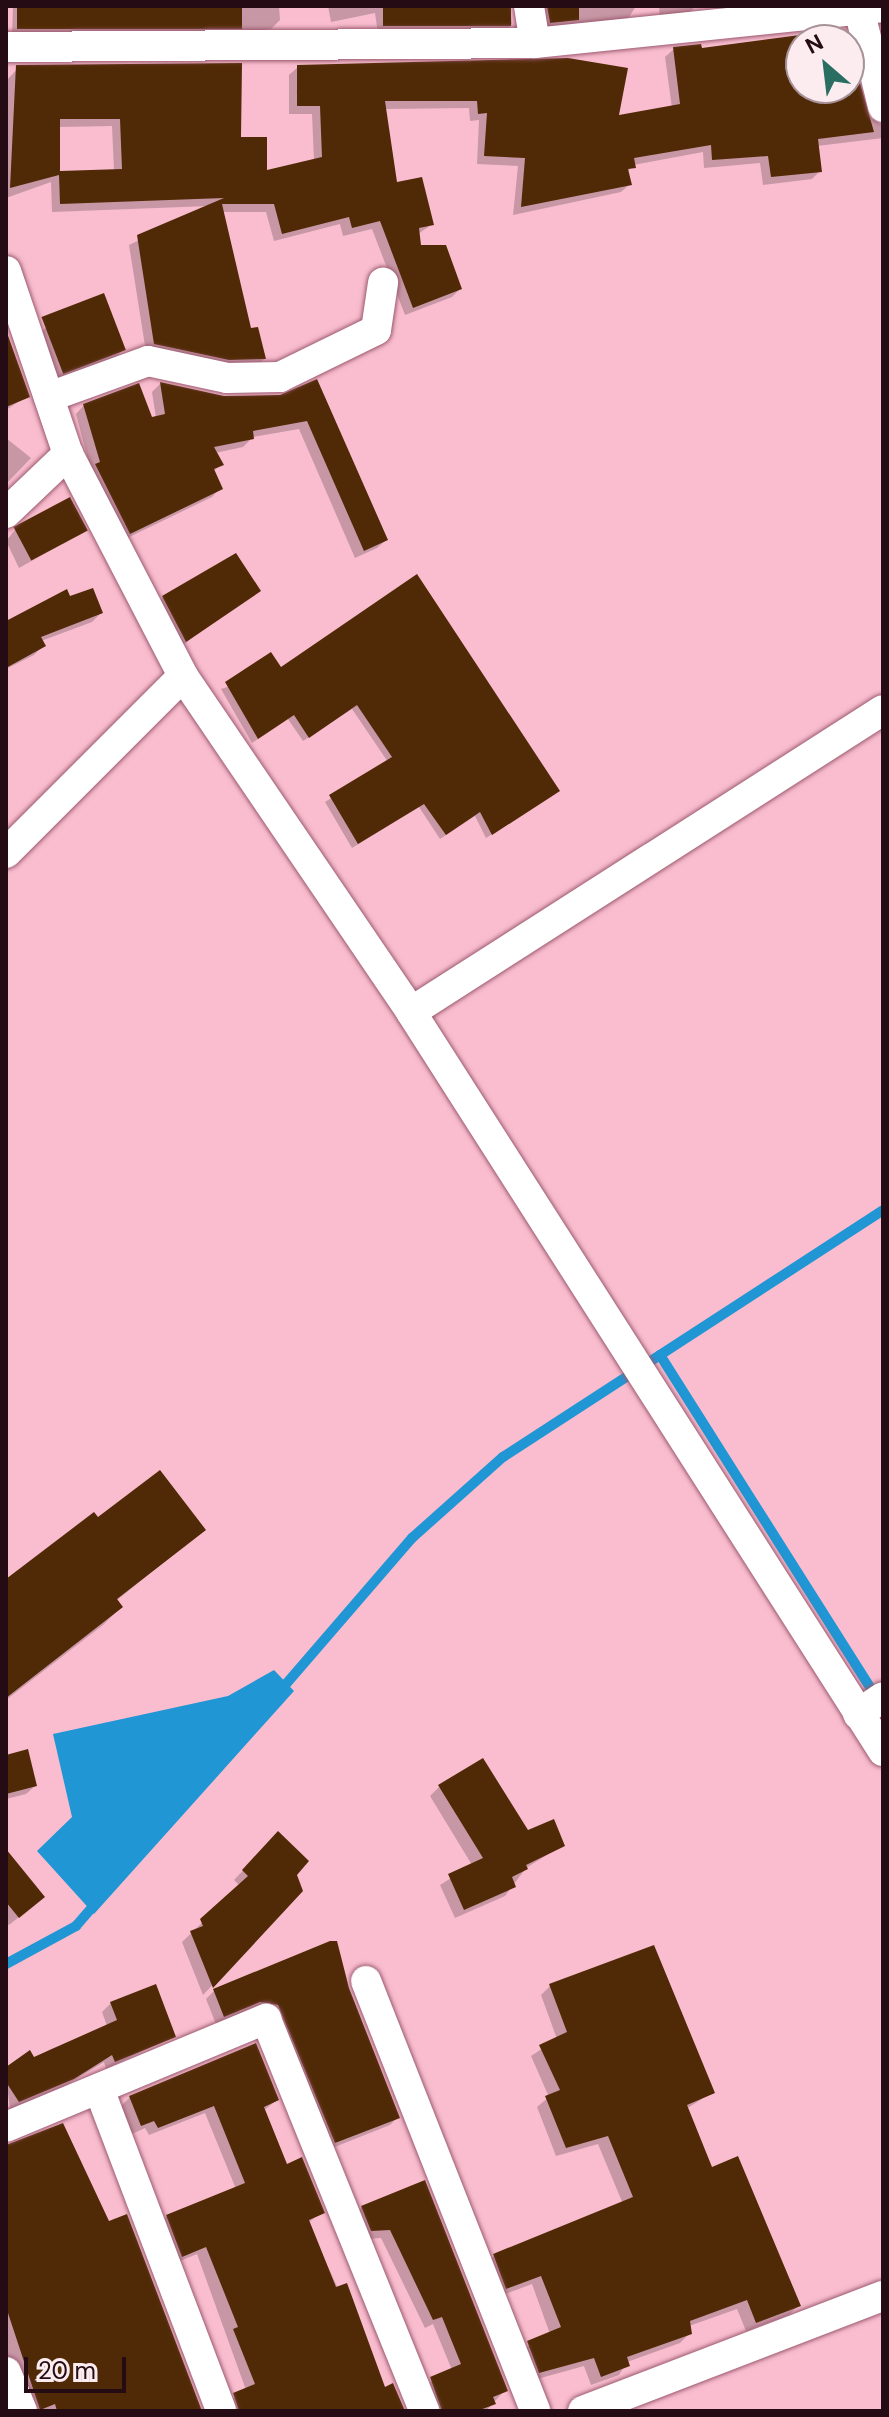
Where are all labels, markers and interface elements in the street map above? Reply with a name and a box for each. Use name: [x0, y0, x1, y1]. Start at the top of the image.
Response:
north arrow: [785, 24, 865, 104]
text: N: [801, 28, 828, 61]
scale bar: [28, 2341, 130, 2391]
text: 20 m: [38, 2355, 96, 2386]

